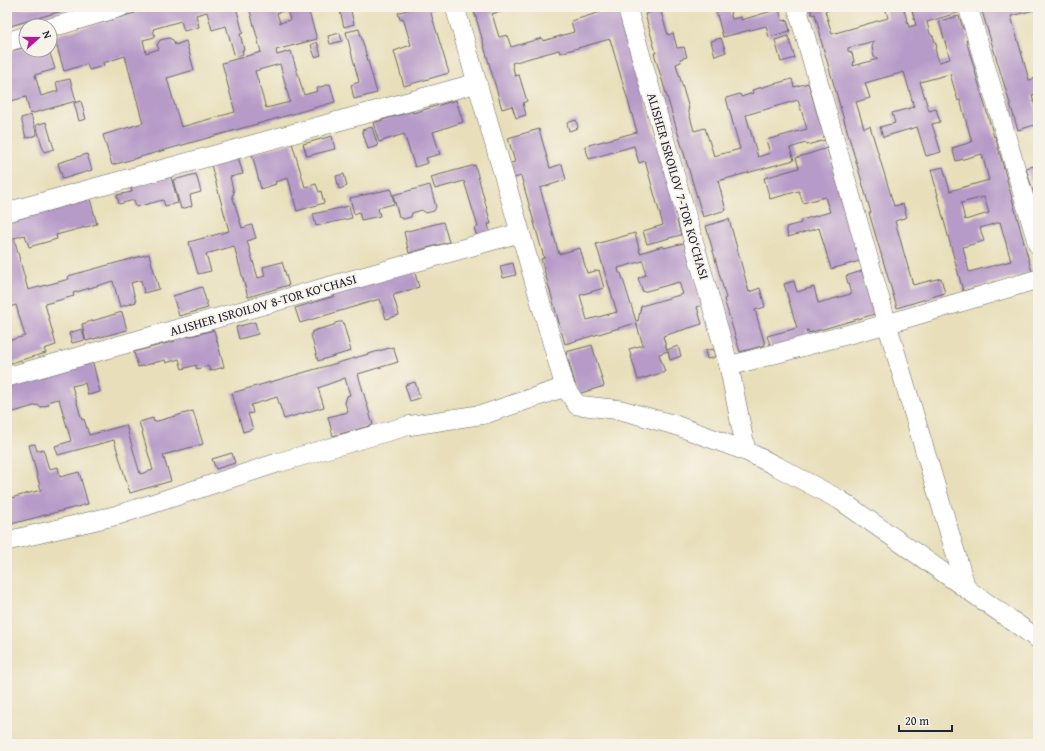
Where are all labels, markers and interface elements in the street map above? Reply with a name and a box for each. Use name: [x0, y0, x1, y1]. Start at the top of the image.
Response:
north arrow: [18, 18, 58, 58]
text: N: [39, 28, 56, 41]
street label: ALISHER ISROILOV 7-TOR KO‘CHASI: [642, 90, 714, 282]
street label: ALISHER ISROILOV 8-TOR KO‘CHASI: [167, 269, 359, 341]
scale bar: [899, 707, 952, 733]
text: 20 m: [905, 712, 929, 729]

